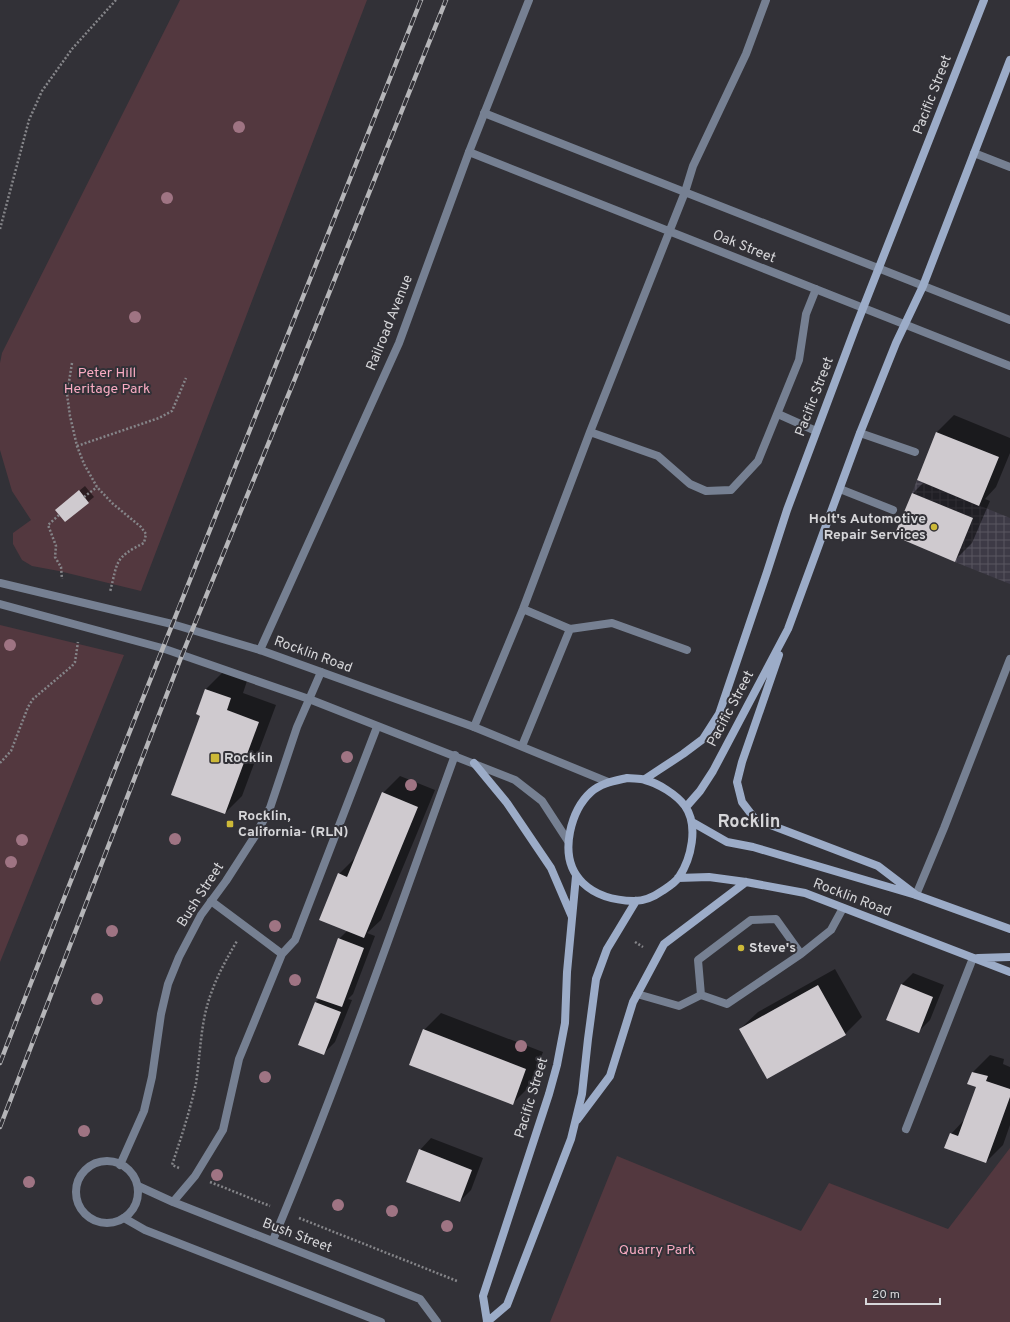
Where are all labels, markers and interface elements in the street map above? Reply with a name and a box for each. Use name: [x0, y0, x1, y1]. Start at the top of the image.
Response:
street label: Pacific Street: [910, 53, 956, 137]
street label: Oak Street: [710, 227, 778, 267]
street label: Railroad Avenue: [363, 273, 417, 373]
street label: Pacific Street: [792, 355, 838, 439]
park label: Peter Hill Heritage Park: [64, 365, 150, 398]
place label: Holt's Automotive Repair Services: [809, 511, 926, 544]
marker: Holt's Automotive Repair Services: [929, 522, 939, 532]
street label: Rocklin Road: [271, 633, 355, 677]
street label: Pacific Street: [704, 668, 758, 750]
place label: Rocklin: [224, 750, 273, 767]
marker: Rocklin: [209, 752, 221, 764]
place label: Rocklin, California- (RLN): [238, 808, 348, 841]
district label: Rocklin: [718, 811, 780, 834]
marker: Rocklin, California- (RLN): [225, 819, 235, 829]
street label: Bush Street: [174, 860, 228, 930]
street label: Rocklin Road: [811, 875, 893, 921]
place label: Steve's: [749, 940, 796, 957]
marker: Steve's: [736, 943, 746, 953]
street label: Pacific Street: [512, 1055, 552, 1141]
street label: Bush Street: [260, 1215, 334, 1257]
park label: Quarry Park: [619, 1242, 695, 1259]
scale bar: [866, 1280, 940, 1306]
text: 20 m: [872, 1287, 900, 1303]

